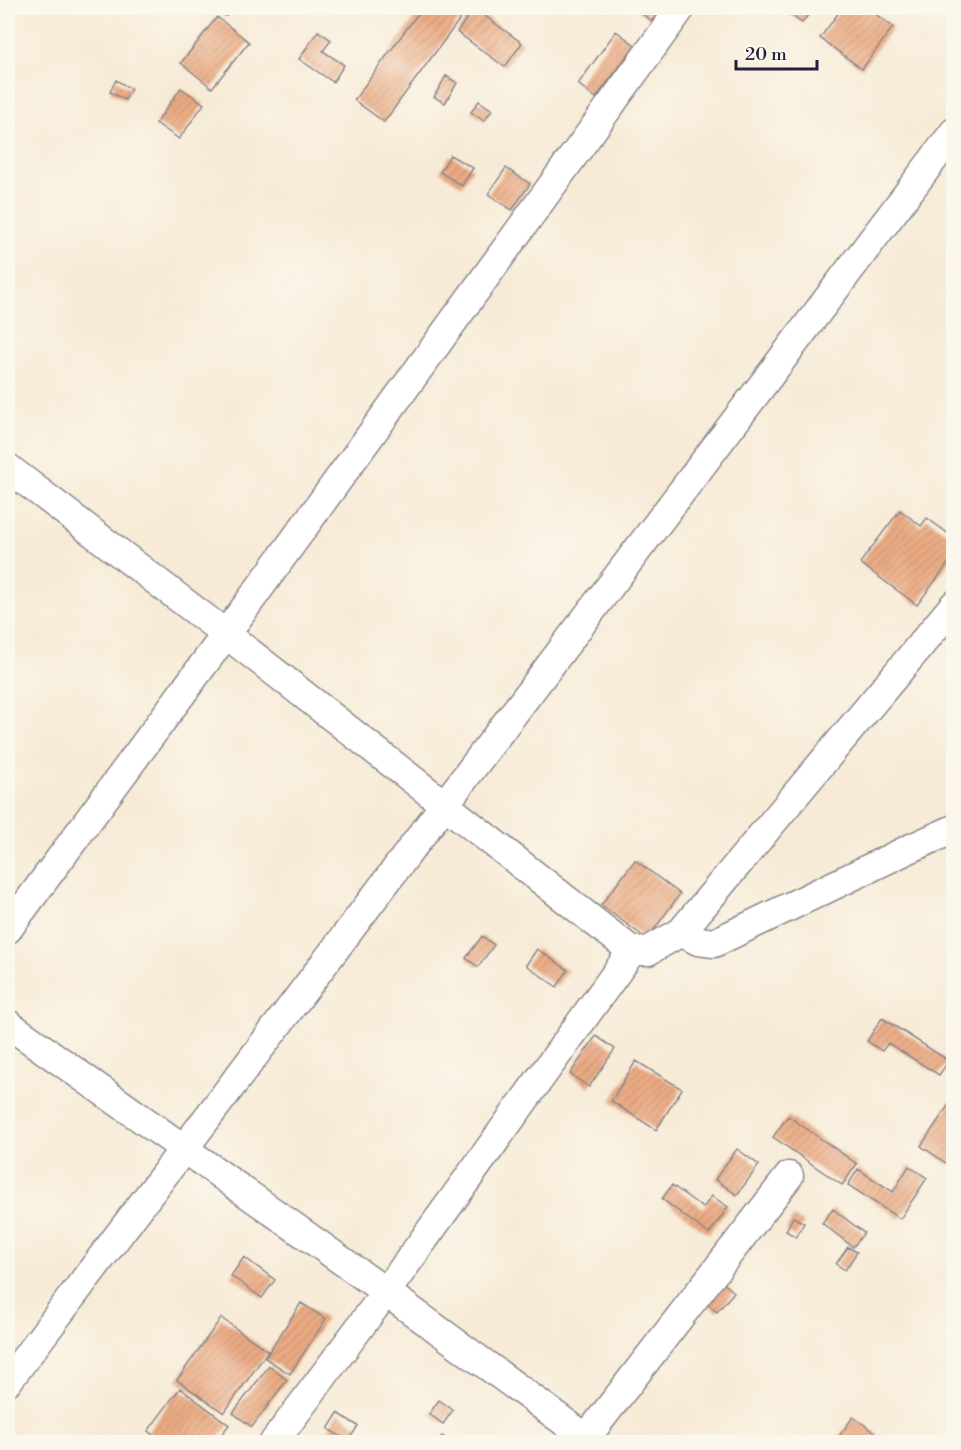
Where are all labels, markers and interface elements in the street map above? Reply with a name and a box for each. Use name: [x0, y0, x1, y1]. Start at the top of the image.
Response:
scale bar: [736, 33, 817, 71]
text: 20 m: [745, 43, 787, 66]

